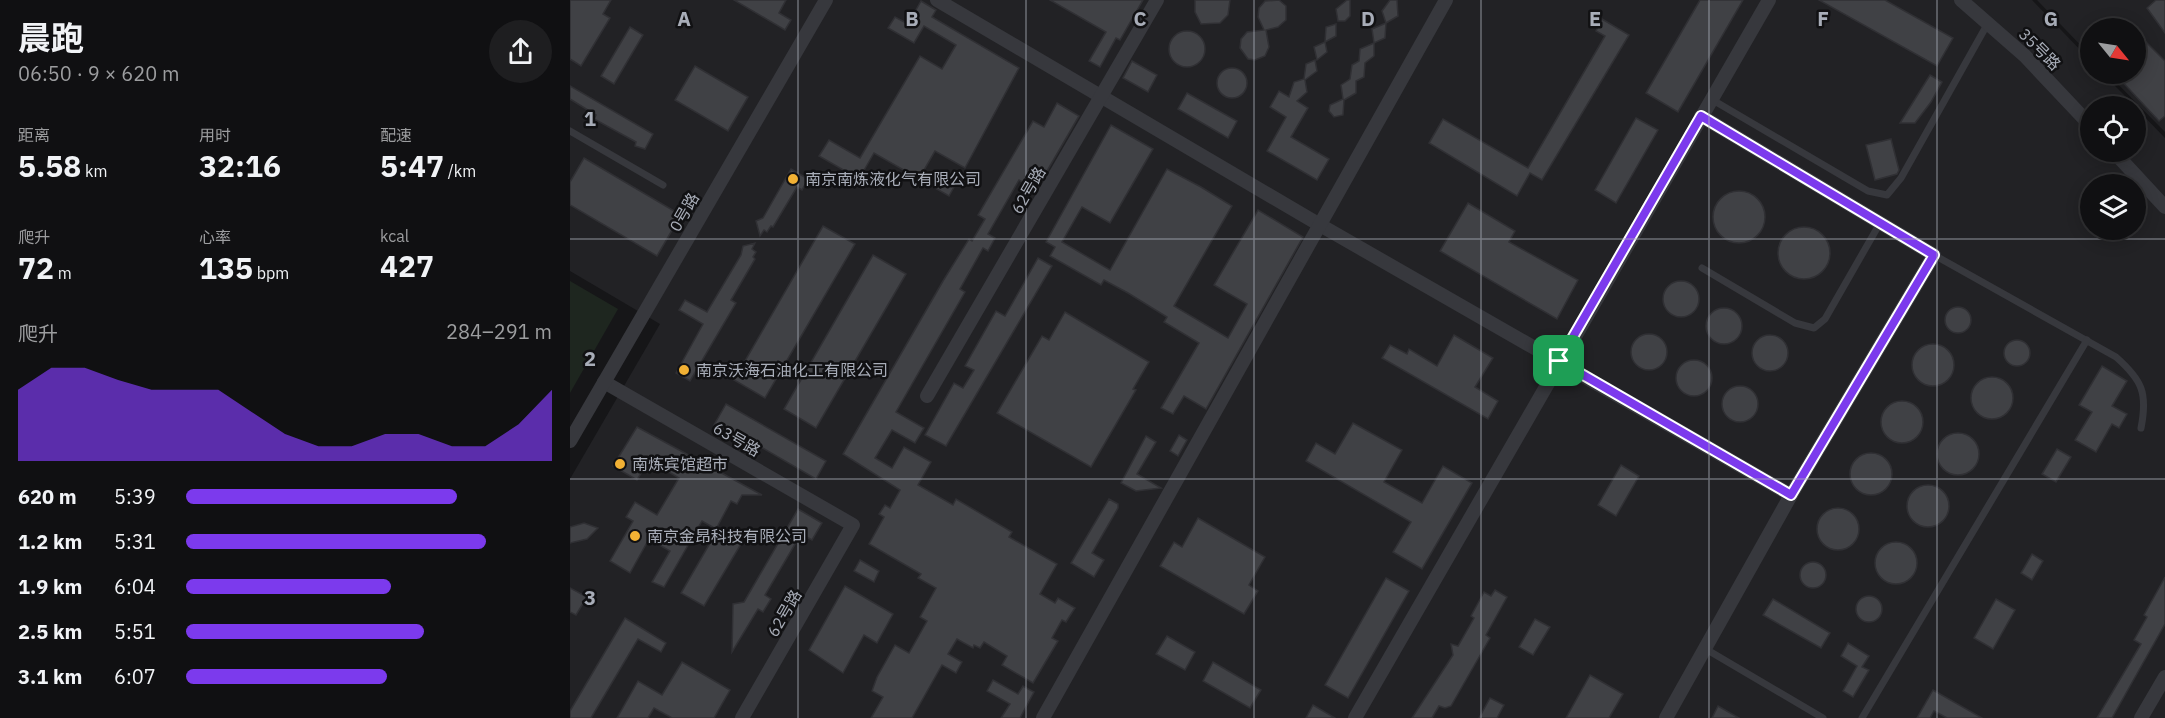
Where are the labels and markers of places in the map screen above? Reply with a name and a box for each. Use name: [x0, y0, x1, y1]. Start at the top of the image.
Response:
place label: 南京南炼液化气有限公司: [805, 169, 981, 189]
marker: 南京南炼液化气有限公司: [786, 172, 800, 186]
pin: [1533, 335, 1584, 386]
place label: 南京沃海石油化工有限公司: [696, 360, 888, 380]
marker: 南京沃海石油化工有限公司: [677, 363, 691, 377]
place label: 南炼宾馆超市: [632, 454, 728, 474]
marker: 南炼宾馆超市: [613, 457, 627, 471]
place label: 南京金昂科技有限公司: [647, 526, 807, 546]
marker: 南京金昂科技有限公司: [628, 529, 642, 543]

